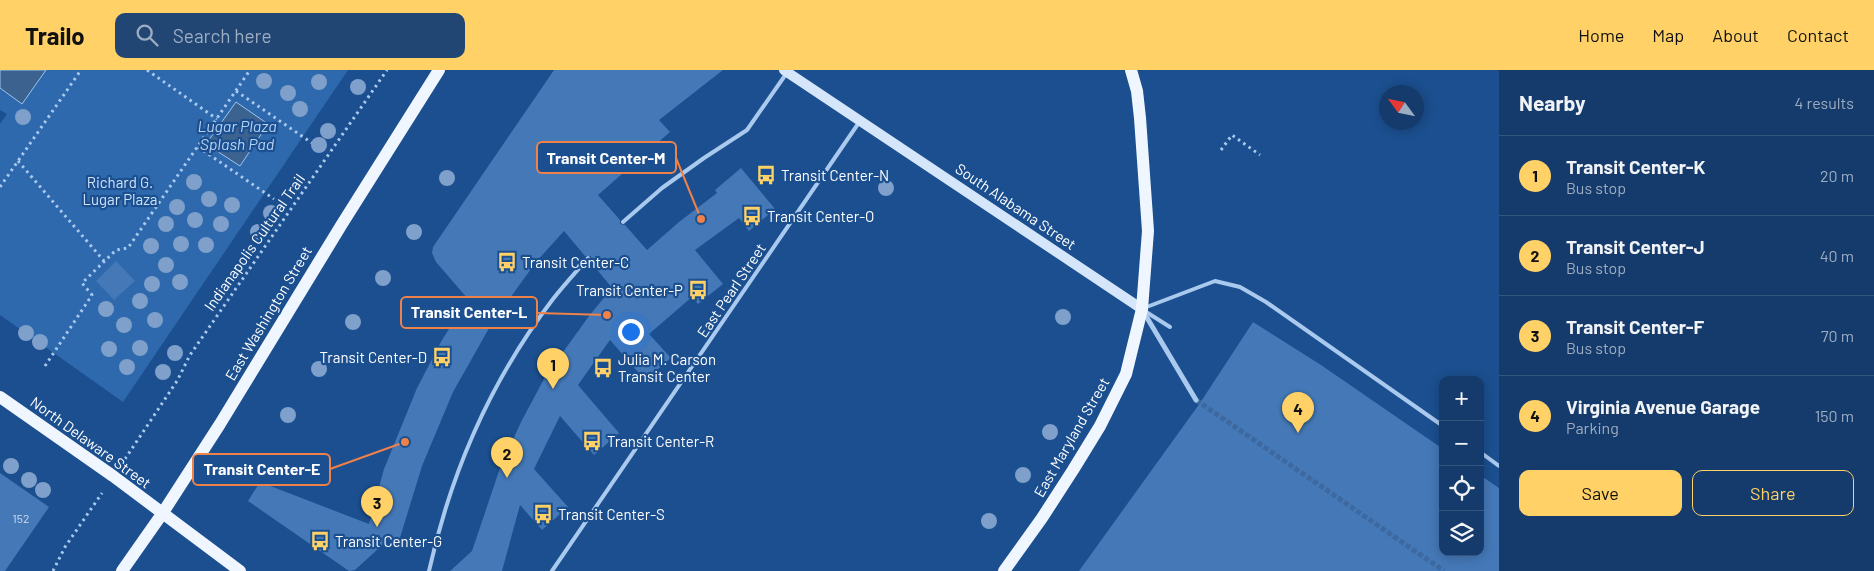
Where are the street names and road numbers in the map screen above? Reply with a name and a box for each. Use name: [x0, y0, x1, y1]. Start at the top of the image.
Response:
street label: South Alabama Street: [952, 159, 1080, 253]
street label: Indianapolis Cultural Trail: [200, 170, 308, 314]
street label: East Pearl Street: [693, 240, 769, 340]
street label: East Washington Street: [221, 243, 315, 383]
street label: East Maryland Street: [1029, 374, 1113, 500]
street label: North Delaware Street: [27, 392, 155, 492]

